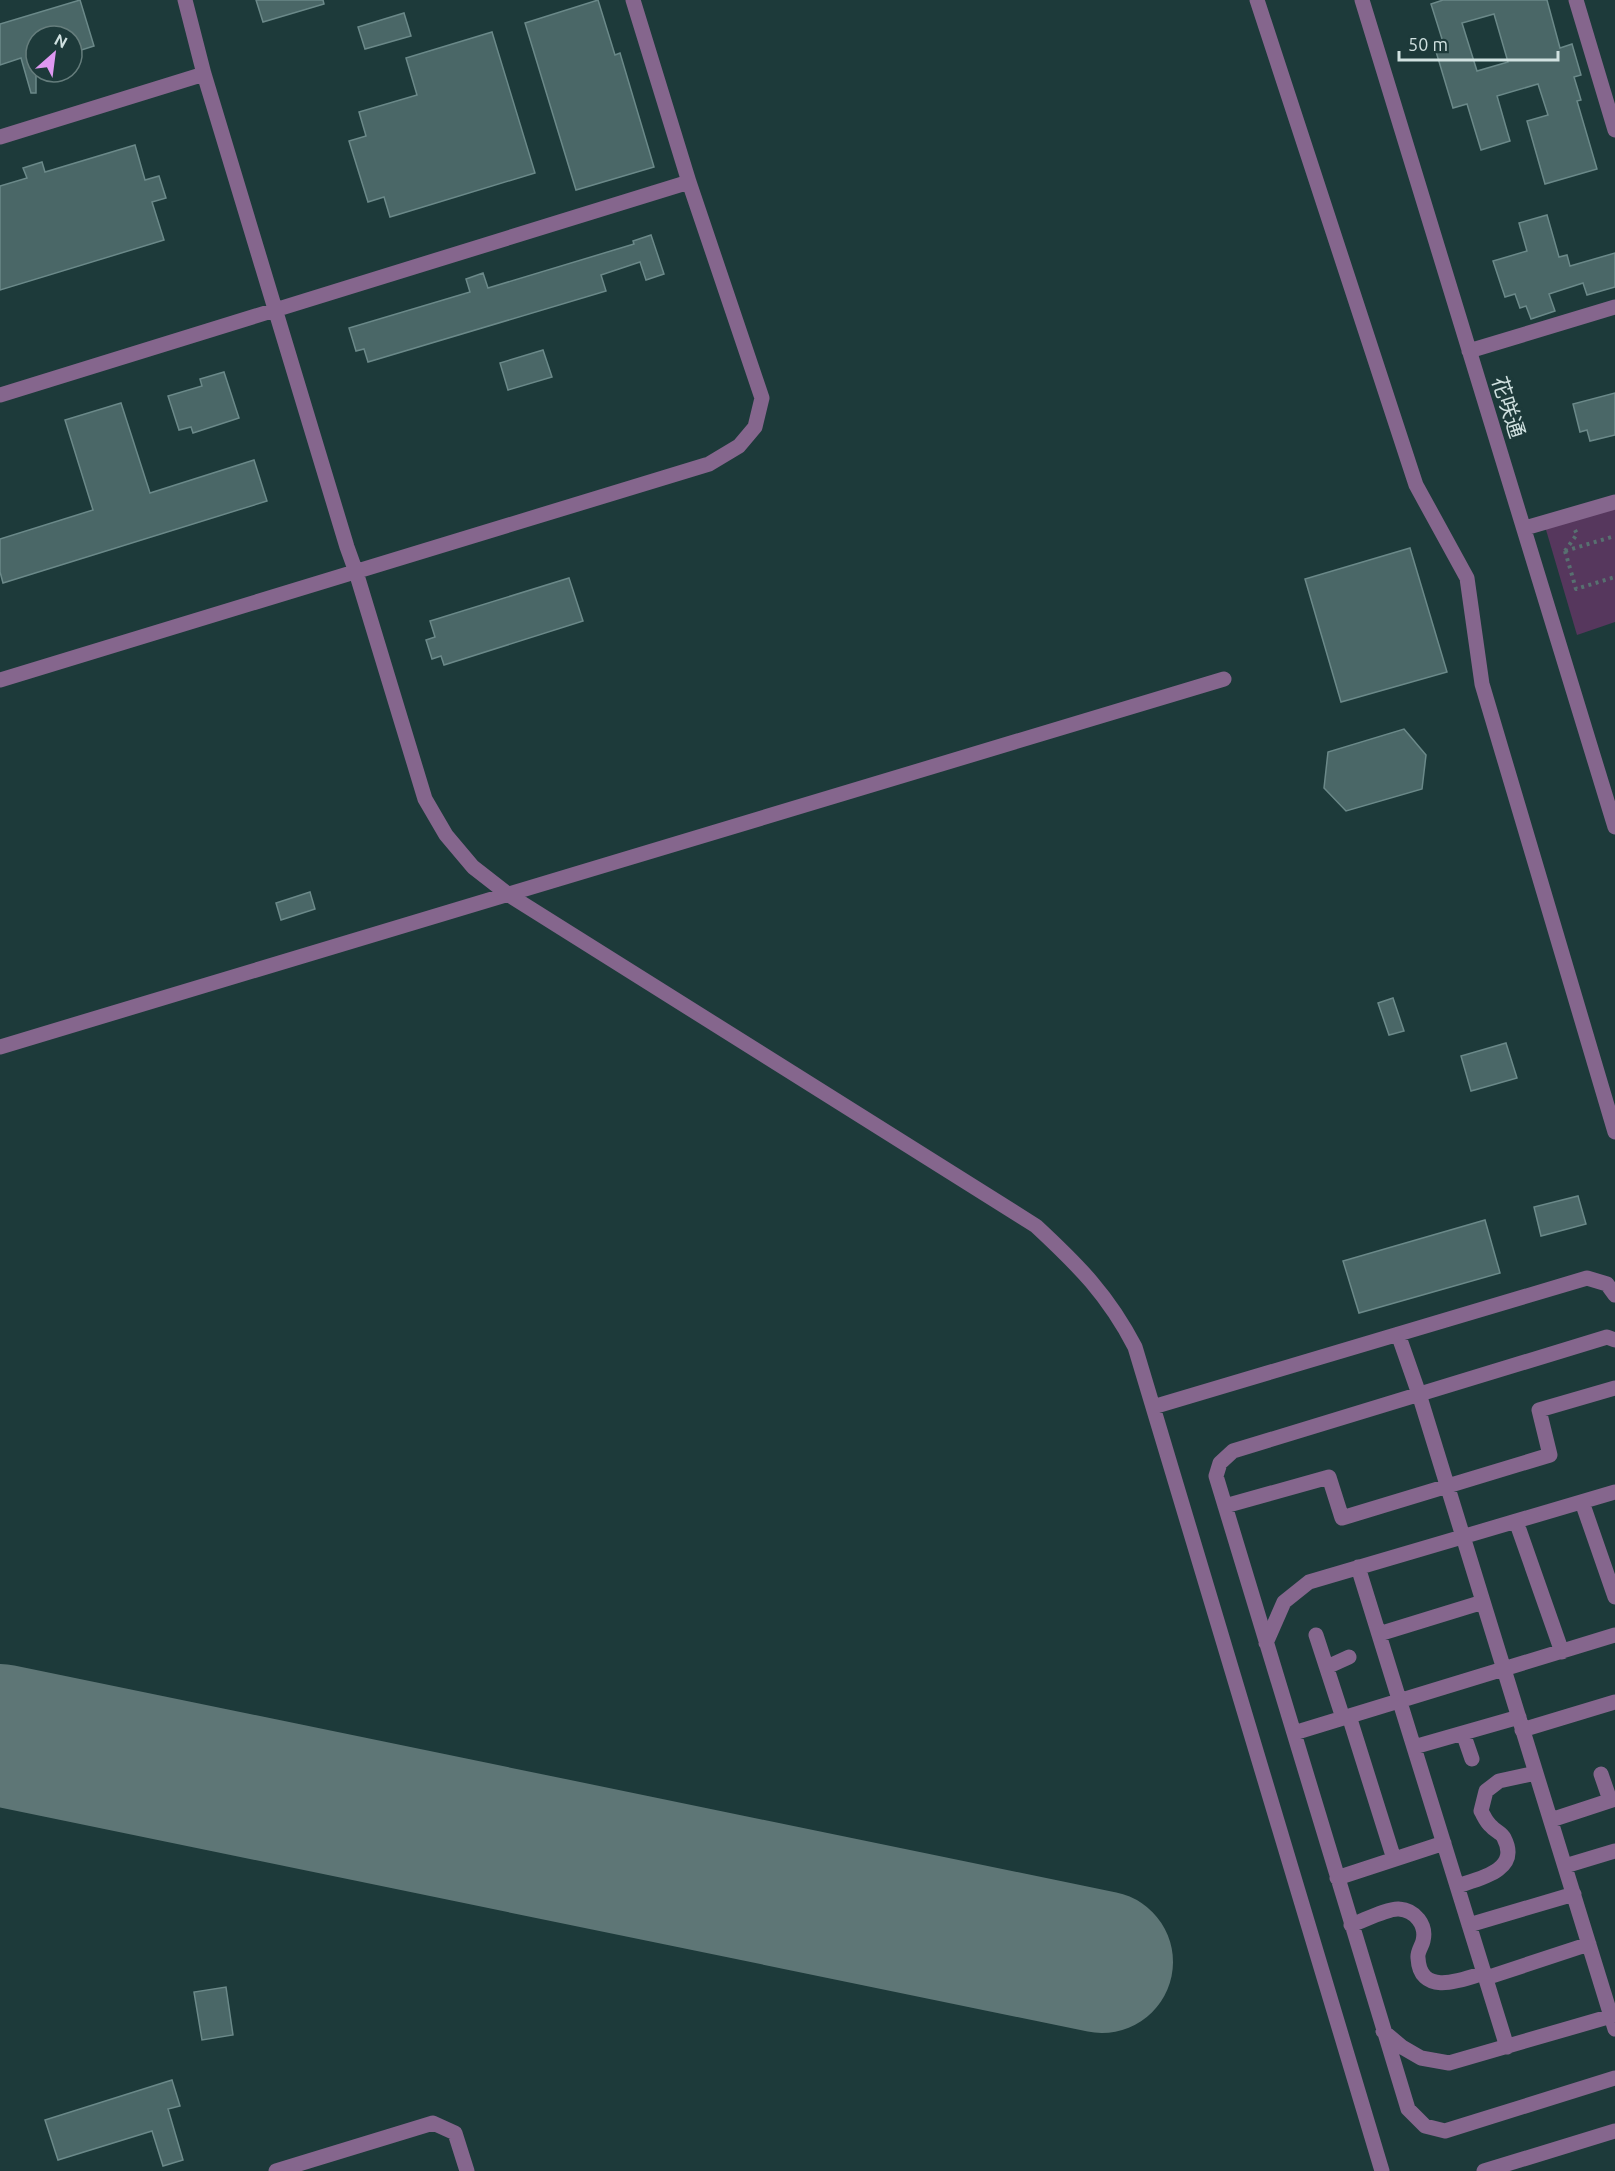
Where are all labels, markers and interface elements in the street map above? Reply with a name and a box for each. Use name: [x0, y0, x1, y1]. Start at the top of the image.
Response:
north arrow: [24, 24, 84, 84]
scale bar: [1399, 24, 1558, 62]
text: N: [52, 30, 71, 52]
text: 50 m: [1408, 34, 1448, 54]
street label: 花咲通: [1488, 373, 1530, 441]

